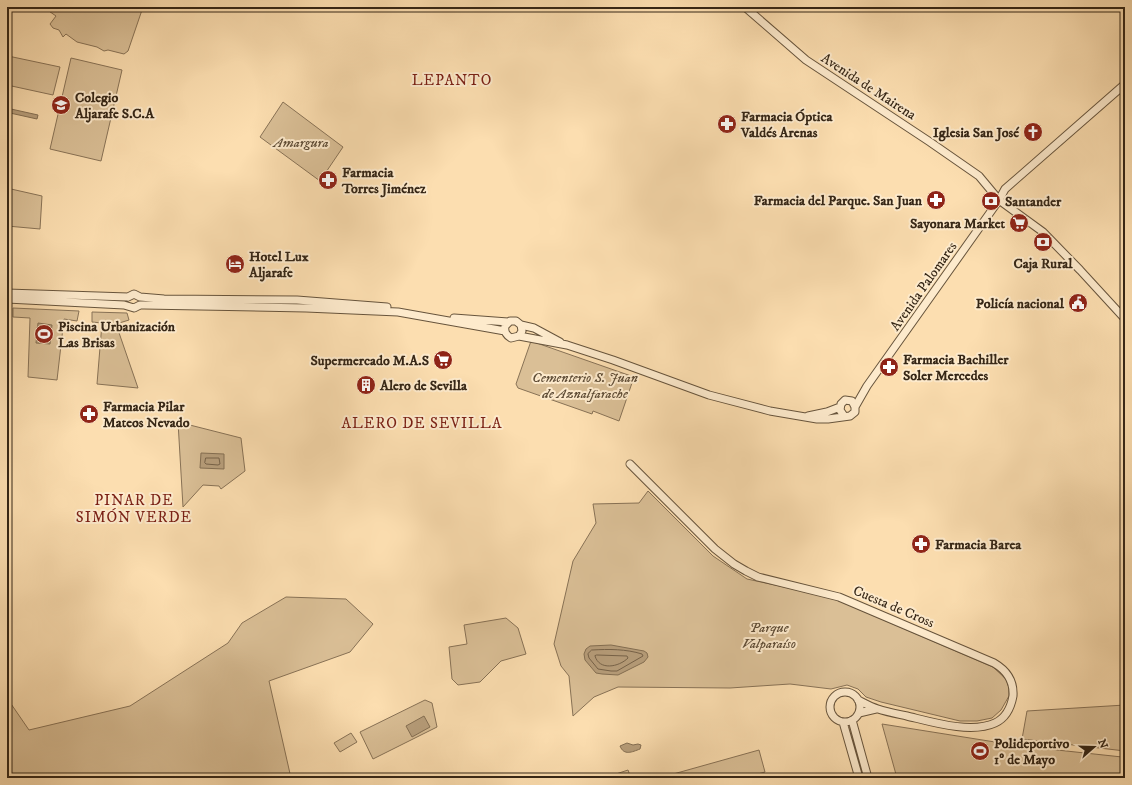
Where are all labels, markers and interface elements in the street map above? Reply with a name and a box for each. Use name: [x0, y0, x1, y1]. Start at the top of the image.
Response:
street label: Avenida de Mairena: [817, 49, 919, 124]
district label: LEPANTO: [412, 71, 492, 90]
place label: Colegio Aljarafe S.C.A: [74, 89, 155, 123]
school or university icon: Colegio Aljarafe S.C.A: [50, 94, 72, 116]
place label: Farmacia Óptica Valdés Arenas: [740, 108, 833, 142]
pharmacy icon: Farmacia Óptica Valdés Arenas: [716, 113, 738, 135]
church icon: Iglesia San José: [1022, 121, 1044, 143]
place label: Iglesia San José: [933, 124, 1019, 142]
park label: Amargura: [271, 134, 329, 152]
place label: Farmacia Torres Jiménez: [341, 164, 427, 198]
pharmacy icon: Farmacia Torres Jiménez: [317, 169, 339, 191]
pharmacy icon: Farmacia del Parque. San Juan: [925, 189, 947, 211]
bank icon: Santander: [980, 190, 1002, 212]
place label: Farmacia del Parque. San Juan: [754, 192, 923, 210]
place label: Santander: [1005, 193, 1062, 211]
supermarket icon: Sayonara Market: [1008, 212, 1030, 234]
place label: Sayonara Market: [910, 215, 1006, 233]
bank icon: Caja Rural: [1032, 231, 1054, 253]
street label: Avenida Palomares: [886, 238, 961, 335]
place label: Hotel Lux Aljarafe: [248, 248, 309, 282]
hotel icon: Hotel Lux Aljarafe: [224, 253, 246, 275]
place label: Caja Rural: [1013, 255, 1073, 273]
public building icon: Policía nacional: [1067, 292, 1089, 314]
place label: Policía nacional: [976, 295, 1065, 313]
place label: Piscina Urbanización Las Brisas: [58, 318, 176, 352]
sports icon: Piscina Urbanización Las Brisas: [33, 323, 55, 345]
supermarket icon: Supermercado M.A.S: [432, 349, 454, 371]
place label: Farmacia Bachiller Soler Mercedes: [903, 351, 1009, 385]
place label: Supermercado M.A.S: [310, 352, 429, 370]
pharmacy icon: Farmacia Bachiller Soler Mercedes: [878, 356, 900, 378]
park label: Cementerio S. Juan de Aznalfarache: [532, 369, 638, 403]
building icon: Alero de Sevilla: [355, 374, 377, 396]
place label: Alero de Sevilla: [379, 377, 468, 395]
place label: Farmacia Pilar Mateos Nevado: [103, 398, 190, 432]
pharmacy icon: Farmacia Pilar Mateos Nevado: [78, 403, 100, 425]
district label: ALERO DE SEVILLA: [341, 414, 503, 433]
district label: PINAR DE SIMÓN VERDE: [76, 491, 192, 527]
pharmacy icon: Farmacia Barea: [910, 533, 932, 555]
place label: Farmacia Barea: [935, 536, 1022, 554]
street label: Cuesta de Cross: [850, 582, 937, 632]
park label: Parque Valparaíso: [742, 619, 796, 653]
north arrow: [1074, 727, 1114, 767]
place label: Polideportivo 1º de Mayo: [994, 735, 1069, 769]
text: N: [1094, 737, 1111, 751]
sports icon: Polideportivo 1º de Mayo: [969, 740, 991, 762]

